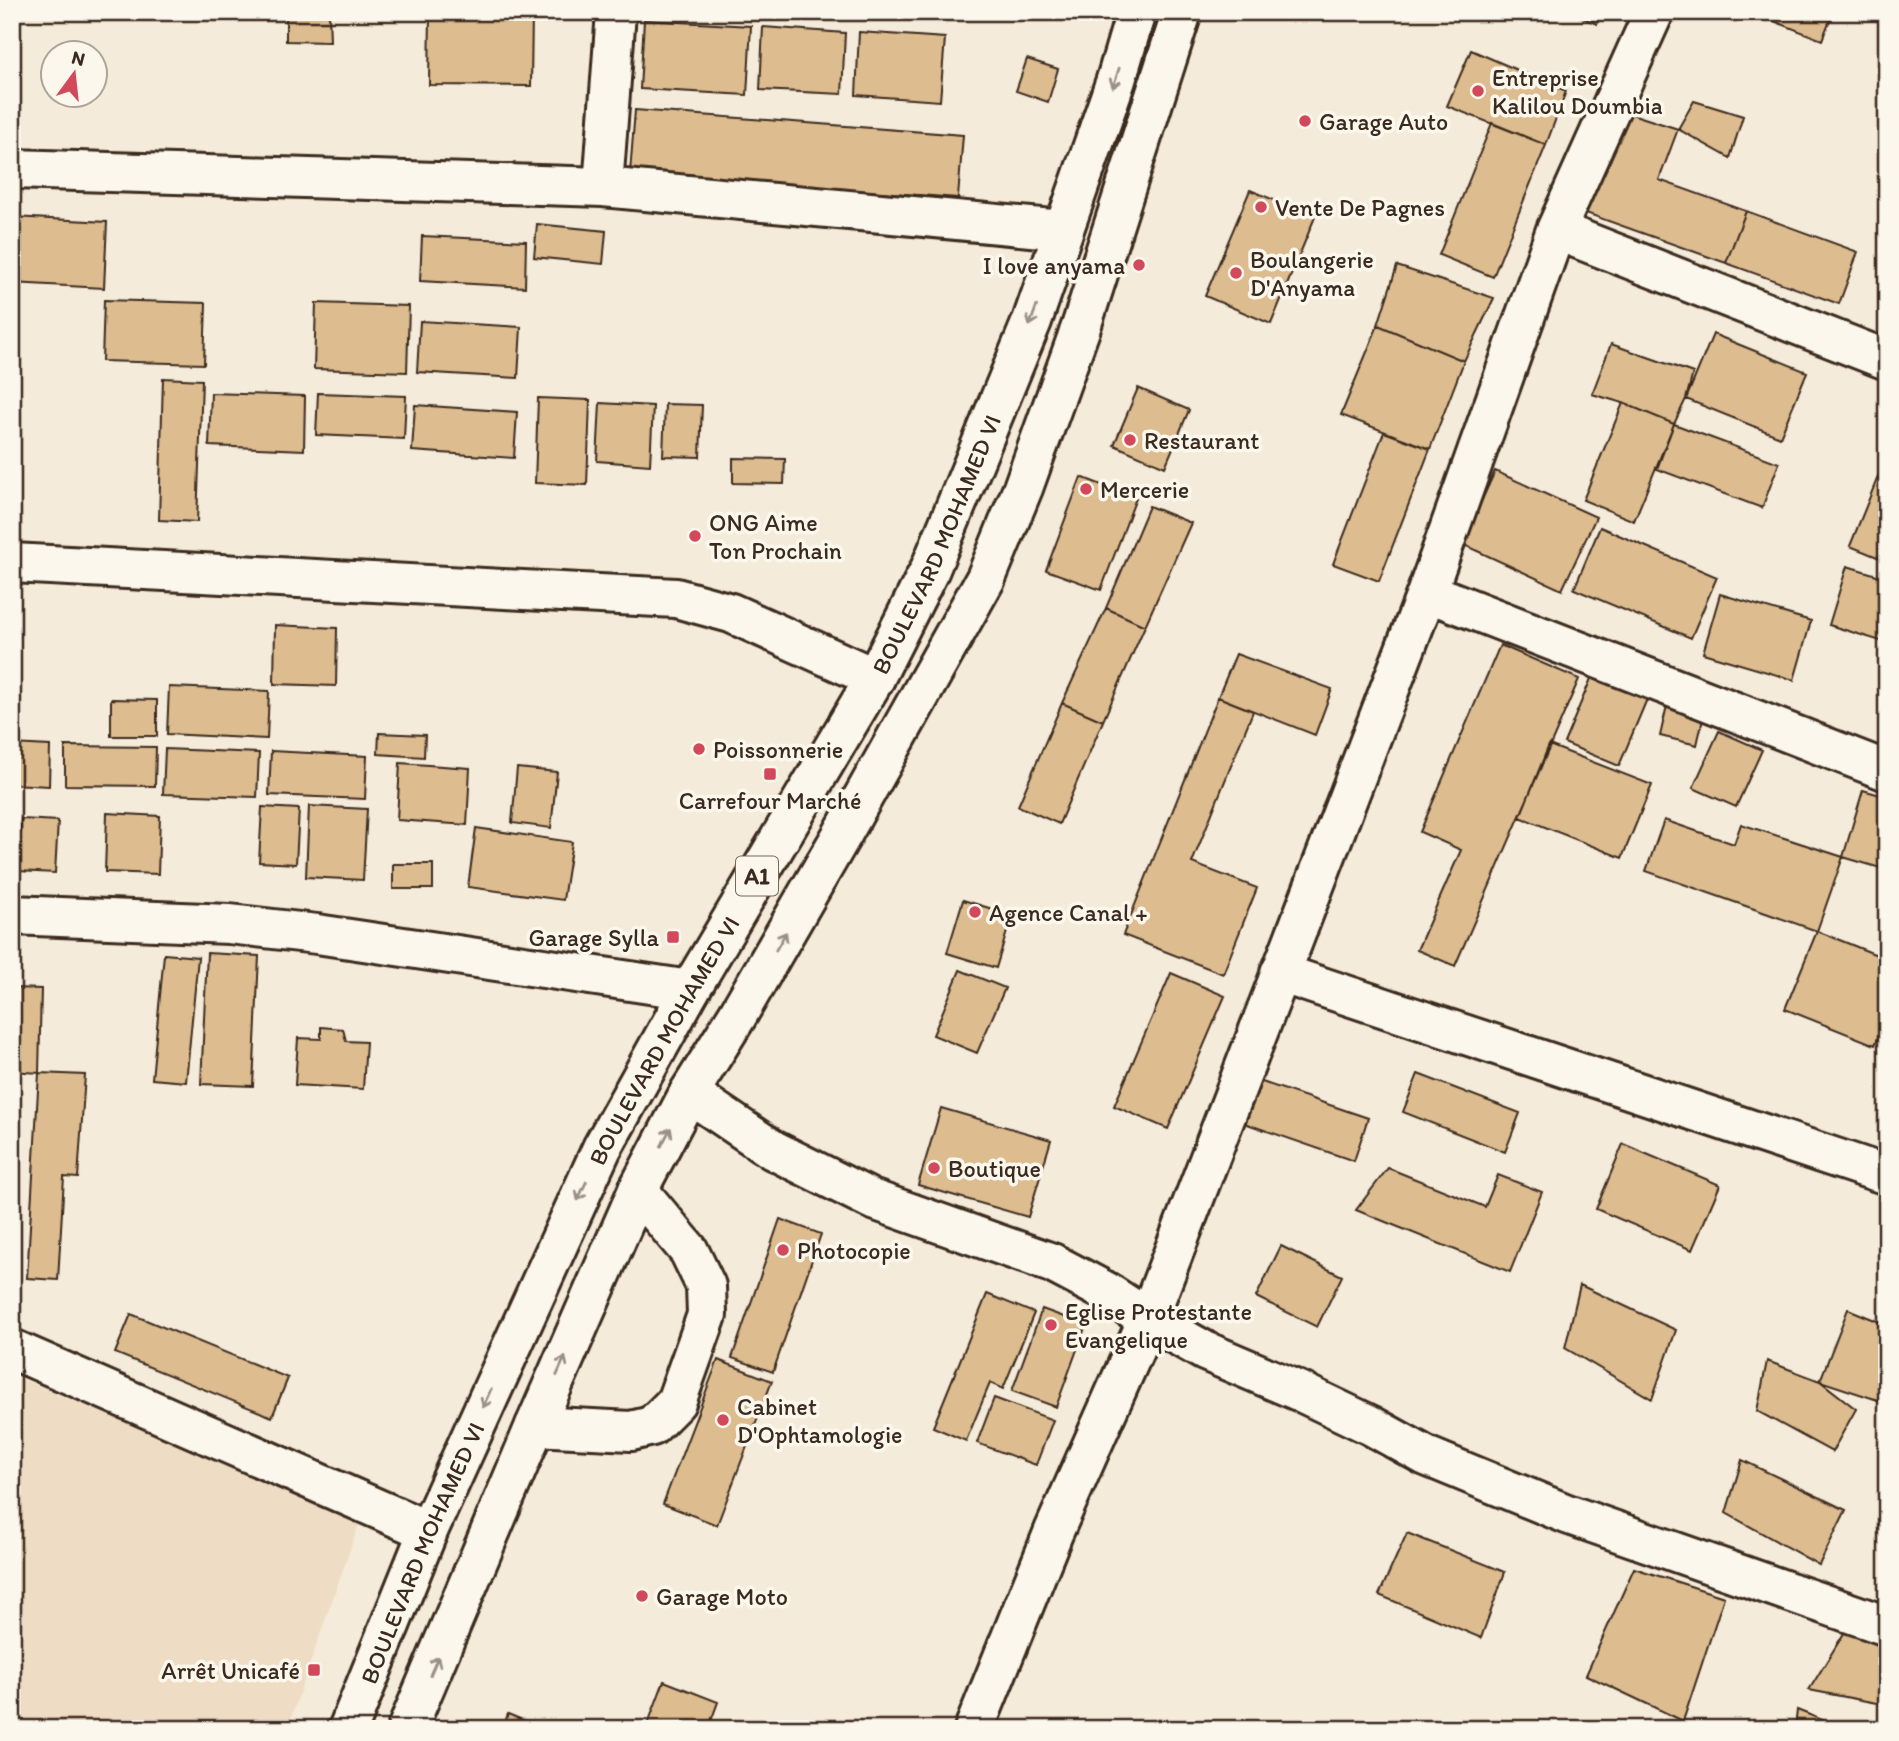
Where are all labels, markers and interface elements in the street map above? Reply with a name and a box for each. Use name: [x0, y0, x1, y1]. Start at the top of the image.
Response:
north arrow: [38, 38, 108, 108]
text: N: [69, 45, 87, 71]
place label: Entreprise Kalilou Doumbia: [1492, 63, 1663, 120]
one-way arrow: [1109, 66, 1121, 88]
marker: Entreprise Kalilou Doumbia: [1470, 83, 1486, 99]
place label: Garage Auto: [1319, 107, 1448, 136]
marker: Garage Auto: [1297, 113, 1313, 129]
place label: Vente De Pagnes: [1275, 193, 1445, 222]
marker: Vente De Pagnes: [1253, 199, 1269, 215]
place label: Boulangerie D'Anyama: [1250, 245, 1374, 302]
place label: I love anyama: [983, 251, 1125, 280]
marker: I love anyama: [1131, 257, 1147, 273]
marker: Boulangerie D'Anyama: [1228, 265, 1244, 281]
one-way arrow: [1026, 304, 1038, 326]
street label: BOULEVARD MOHAMED VI: [865, 410, 1006, 679]
place label: Restaurant: [1144, 426, 1259, 455]
marker: Restaurant: [1122, 432, 1138, 448]
place label: Mercerie: [1100, 475, 1189, 504]
marker: Mercerie: [1078, 481, 1094, 497]
place label: ONG Aime Ton Prochain: [709, 508, 842, 565]
marker: ONG Aime Ton Prochain: [687, 528, 703, 544]
place label: Poissonnerie: [713, 735, 843, 764]
marker: Poissonnerie: [691, 741, 707, 757]
marker: Carrefour Marché: [762, 766, 778, 782]
place label: Carrefour Marché: [679, 786, 861, 815]
road number: A1: [736, 856, 778, 896]
place label: Agence Canal +: [989, 898, 1148, 927]
marker: Agence Canal +: [967, 904, 983, 920]
street label: BOULEVARD MOHAMED VI: [582, 911, 745, 1169]
place label: Garage Sylla: [529, 923, 659, 952]
marker: Garage Sylla: [665, 929, 681, 945]
one-way arrow: [774, 931, 788, 951]
one-way arrow: [659, 1127, 673, 1148]
place label: Boutique: [948, 1154, 1041, 1183]
marker: Boutique: [926, 1160, 942, 1176]
one-way arrow: [575, 1180, 589, 1201]
place label: Photocopie: [797, 1236, 911, 1265]
marker: Photocopie: [775, 1242, 791, 1258]
place label: Eglise Protestante Evangelique: [1065, 1297, 1252, 1354]
marker: Eglise Protestante Evangelique: [1043, 1317, 1059, 1333]
one-way arrow: [555, 1356, 568, 1377]
one-way arrow: [480, 1387, 493, 1408]
place label: Cabinet D'Ophtamologie: [737, 1392, 902, 1449]
marker: Cabinet D'Ophtamologie: [715, 1412, 731, 1428]
street label: BOULEVARD MOHAMED VI: [353, 1418, 490, 1688]
place label: Garage Moto: [656, 1582, 788, 1611]
marker: Garage Moto: [634, 1588, 650, 1604]
place label: Arrêt Unicafé: [161, 1656, 300, 1685]
one-way arrow: [428, 1656, 441, 1677]
marker: Arrêt Unicafé: [306, 1662, 322, 1678]

